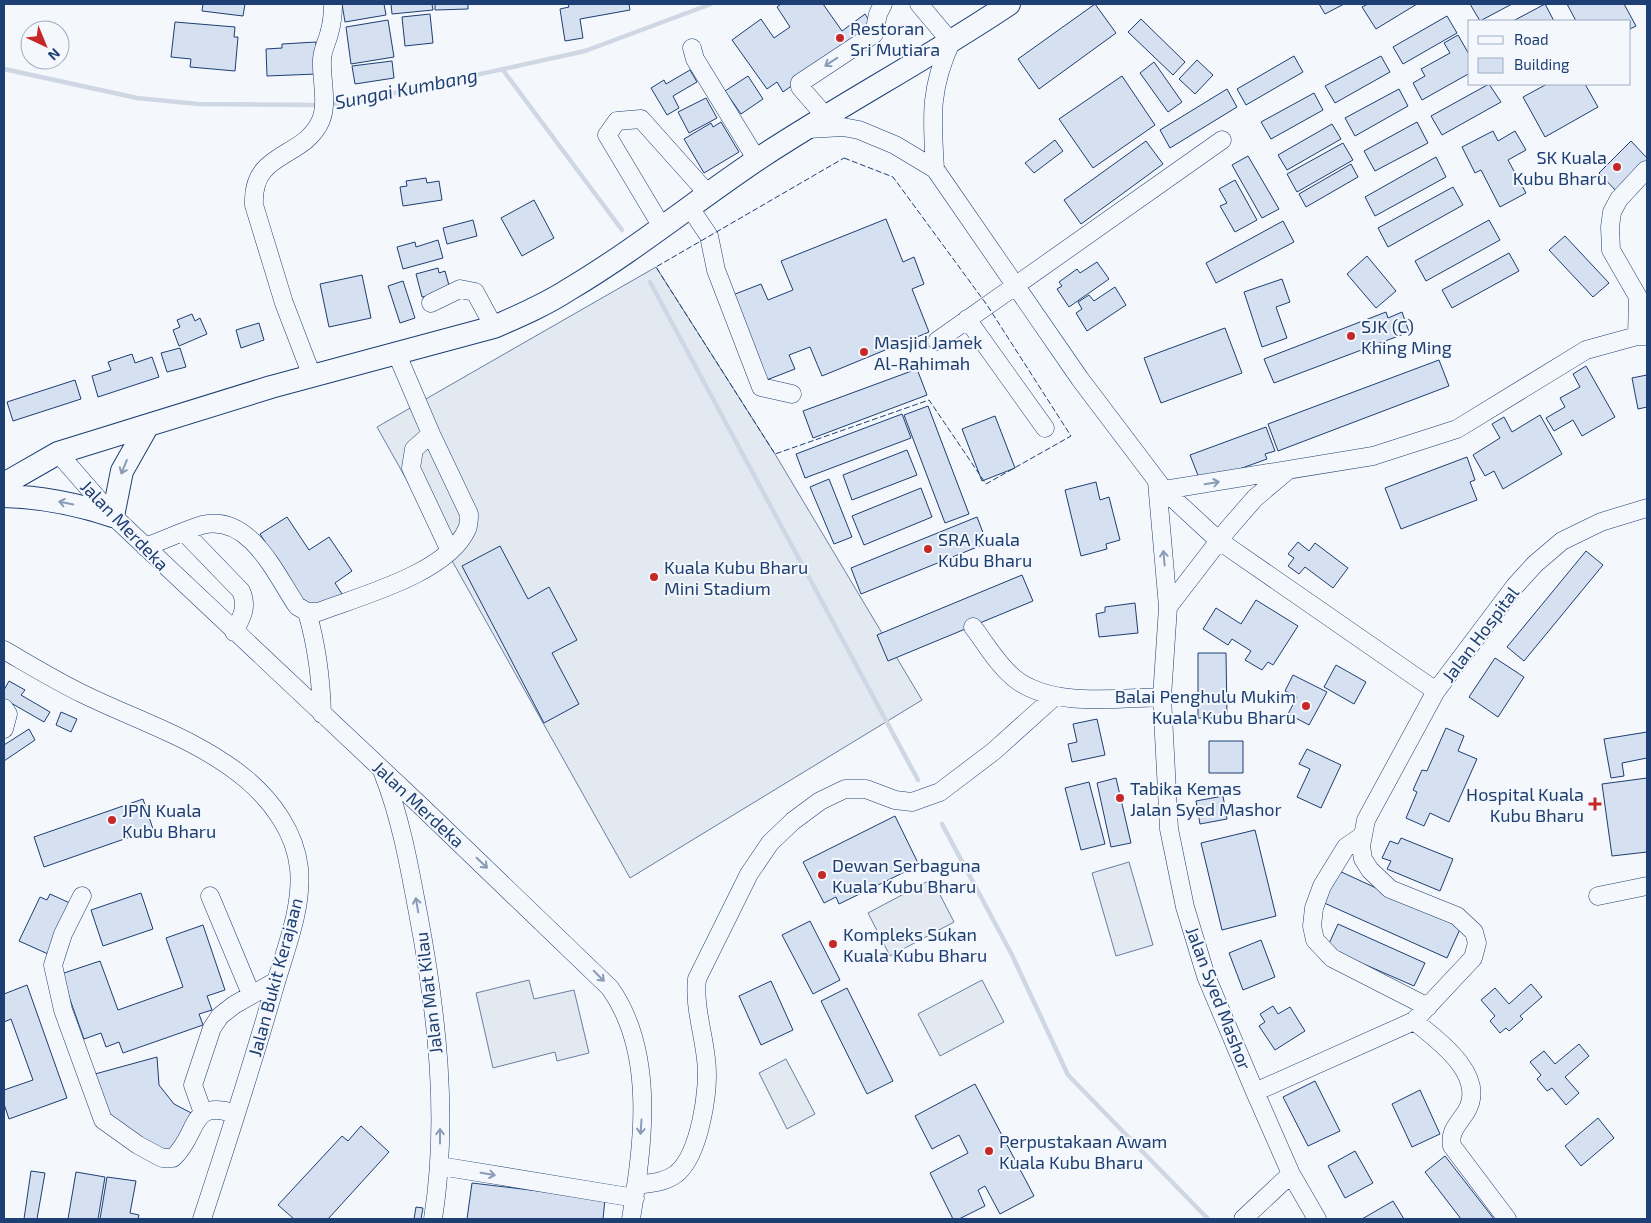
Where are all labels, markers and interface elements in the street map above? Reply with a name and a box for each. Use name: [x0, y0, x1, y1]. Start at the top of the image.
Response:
place label: Restoran Sri Mutiara: [850, 17, 940, 60]
north arrow: [20, 20, 70, 70]
legend: [1468, 20, 1631, 85]
text: Road: [1514, 30, 1549, 48]
marker: Restoran Sri Mutiara: [834, 32, 846, 44]
text: N: [45, 45, 64, 64]
text: Building: [1514, 55, 1570, 73]
one-way arrow: [825, 58, 839, 68]
water label: Sungai Kumbang: [332, 63, 480, 113]
place label: SK Kuala Kubu Bharu: [1513, 146, 1607, 189]
marker: SK Kuala Kubu Bharu: [1611, 161, 1623, 173]
place label: SJK (C) Khing Ming: [1361, 315, 1452, 358]
marker: SJK (C) Khing Ming: [1345, 330, 1357, 342]
place label: Masjid Jamek Al-Rahimah: [874, 331, 982, 374]
marker: Masjid Jamek Al-Rahimah: [858, 346, 870, 358]
one-way arrow: [119, 459, 128, 474]
street label: Jalan Merdeka: [76, 475, 174, 575]
one-way arrow: [1204, 477, 1220, 487]
one-way arrow: [59, 497, 75, 507]
place label: SRA Kuala Kubu Bharu: [938, 528, 1032, 571]
marker: SRA Kuala Kubu Bharu: [922, 543, 934, 555]
one-way arrow: [1159, 550, 1168, 566]
place label: Kuala Kubu Bharu Mini Stadium: [664, 556, 808, 599]
marker: Kuala Kubu Bharu Mini Stadium: [648, 571, 660, 583]
street label: Jalan Hospital: [1437, 581, 1524, 686]
place label: Balai Penghulu Mukim Kuala Kubu Bharu: [1115, 685, 1296, 728]
marker: Balai Penghulu Mukim Kuala Kubu Bharu: [1300, 700, 1312, 712]
street label: Jalan Merdeka: [369, 756, 469, 852]
place label: Tabika Kemas Jalan Syed Mashor: [1130, 777, 1282, 820]
place label: Hospital Kuala Kubu Bharu: [1466, 783, 1584, 826]
marker: Tabika Kemas Jalan Syed Mashor: [1114, 792, 1126, 804]
marker: Hospital Kuala Kubu Bharu: [1588, 797, 1602, 811]
place label: JPN Kuala Kubu Bharu: [122, 799, 216, 842]
marker: JPN Kuala Kubu Bharu: [106, 814, 118, 826]
place label: Dewan Serbaguna Kuala Kubu Bharu: [832, 854, 981, 897]
one-way arrow: [475, 857, 488, 869]
marker: Dewan Serbaguna Kuala Kubu Bharu: [816, 869, 828, 881]
street label: Jalan Bukit Kerajaan: [243, 895, 307, 1059]
one-way arrow: [411, 898, 421, 914]
place label: Kompleks Sukan Kuala Kubu Bharu: [843, 923, 987, 966]
street label: Jalan Syed Mashor: [1182, 923, 1256, 1073]
street label: Jalan Mat Kilau: [410, 931, 446, 1055]
marker: Kompleks Sukan Kuala Kubu Bharu: [827, 938, 839, 950]
one-way arrow: [593, 970, 605, 982]
one-way arrow: [636, 1119, 645, 1135]
one-way arrow: [435, 1128, 445, 1144]
place label: Perpustakaan Awam Kuala Kubu Bharu: [999, 1130, 1167, 1173]
marker: Perpustakaan Awam Kuala Kubu Bharu: [983, 1145, 995, 1157]
one-way arrow: [480, 1169, 496, 1179]

